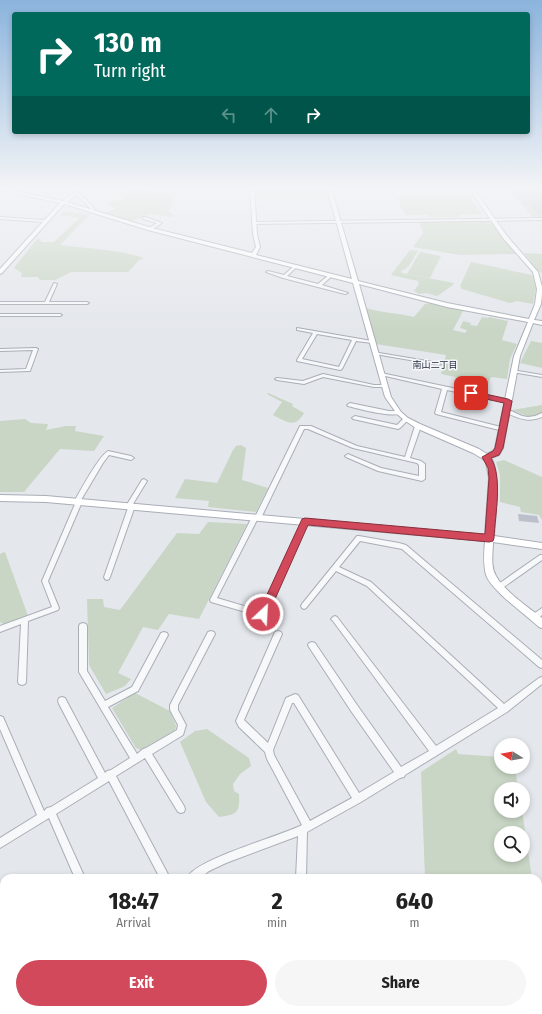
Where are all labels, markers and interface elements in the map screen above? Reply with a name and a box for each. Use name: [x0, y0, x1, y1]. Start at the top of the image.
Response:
text: 130 m: [94, 26, 162, 59]
icon: right: [28, 28, 80, 80]
text: Turn right: [94, 60, 166, 82]
icon: left: [218, 104, 240, 126]
icon: ahead: [260, 104, 282, 126]
icon: right: [302, 104, 324, 126]
district label: 南山二丁目: [412, 360, 458, 370]
pin: [454, 376, 488, 410]
icon: arrive: [460, 382, 482, 404]
position arrow: [242, 593, 284, 635]
north arrow: [494, 738, 530, 774]
map controls: [494, 738, 530, 862]
button: sound: [494, 782, 530, 818]
button: search: [494, 826, 530, 862]
text: 18:47: [108, 887, 159, 915]
text: 2: [272, 887, 283, 915]
text: 640: [396, 887, 434, 915]
text: Arrival: [116, 915, 151, 930]
text: min: [267, 915, 287, 930]
text: m: [410, 915, 420, 930]
button: Exit: [16, 960, 267, 1006]
button: Share: [275, 960, 526, 1006]

